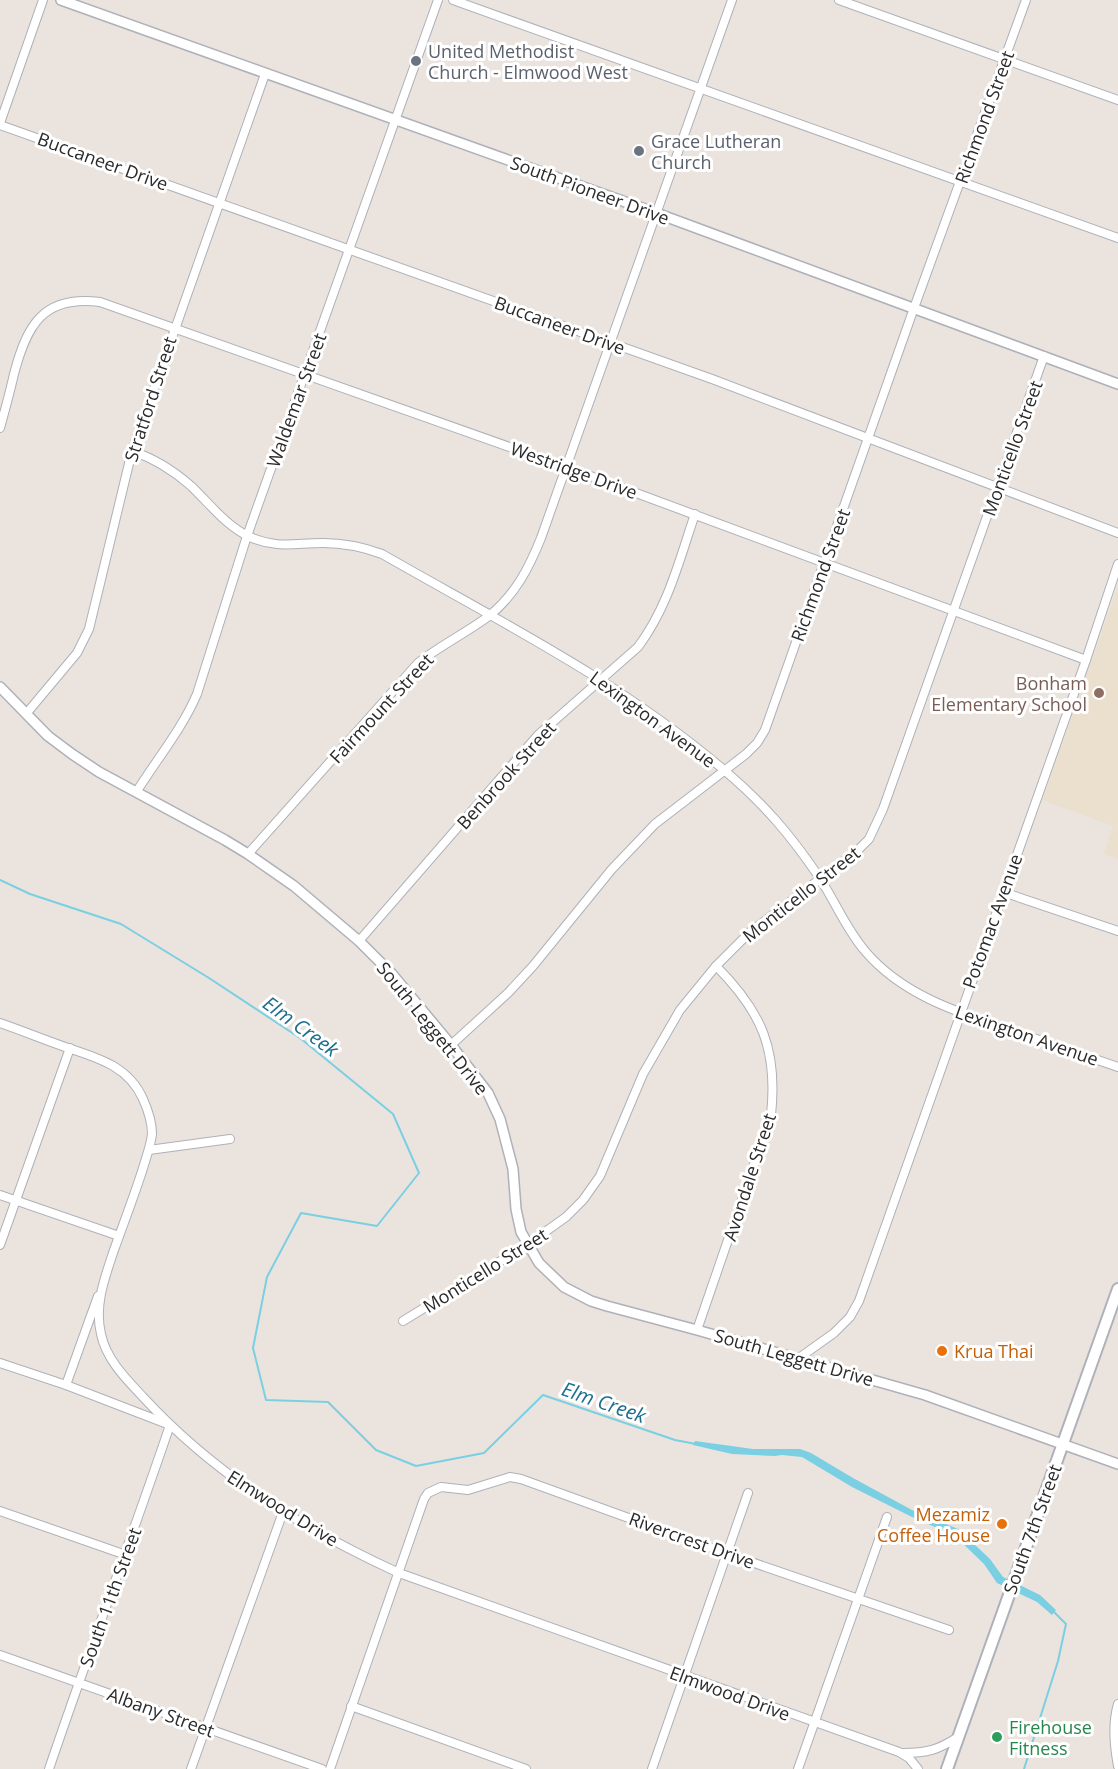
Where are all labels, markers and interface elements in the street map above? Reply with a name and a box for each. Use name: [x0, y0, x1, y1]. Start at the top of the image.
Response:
place label: United Methodist Church - Elmwood West: [428, 39, 628, 84]
street label: Richmond Street: [949, 47, 1019, 187]
marker: United Methodist Church - Elmwood West: [409, 54, 423, 68]
street label: Buccaneer Drive: [34, 126, 172, 196]
place label: Grace Lutheran Church: [651, 129, 781, 174]
marker: Grace Lutheran Church: [632, 144, 646, 158]
street label: South Pioneer Drive: [507, 150, 673, 230]
street label: Buccaneer Drive: [491, 290, 629, 360]
street label: Waldemar Street: [261, 330, 331, 470]
street label: Stratford Street: [118, 333, 182, 465]
street label: Monticello Street: [976, 377, 1048, 519]
street label: Westridge Drive: [507, 436, 641, 504]
street label: Richmond Street: [785, 505, 855, 645]
street label: Fairmount Street: [324, 648, 438, 768]
street label: Lexington Avenue: [585, 665, 721, 773]
place label: Bonham Elementary School: [931, 671, 1087, 716]
marker: Bonham Elementary School: [1092, 686, 1106, 700]
street label: Benbrook Street: [451, 716, 561, 834]
street label: Monticello Street: [737, 841, 865, 947]
street label: Potomac Avenue: [957, 850, 1027, 992]
street label: South Leggett Drive: [372, 956, 494, 1100]
water label: Elm Creek: [258, 989, 345, 1063]
street label: Lexington Avenue: [952, 999, 1102, 1071]
street label: Avondale Street: [717, 1110, 781, 1244]
street label: Monticello Street: [418, 1222, 552, 1318]
street label: South Leggett Drive: [712, 1323, 876, 1391]
place label: Krua Thai: [954, 1339, 1034, 1363]
marker: Krua Thai: [935, 1344, 949, 1358]
water label: Elm Creek: [558, 1375, 651, 1429]
street label: South 7th Street: [997, 1461, 1067, 1597]
street label: Elmwood Drive: [223, 1464, 343, 1552]
place label: Mezamiz Coffee House: [877, 1502, 990, 1547]
street label: Rivercrest Drive: [626, 1506, 758, 1574]
marker: Mezamiz Coffee House: [995, 1517, 1009, 1531]
street label: South 11th Street: [74, 1524, 146, 1670]
street label: Elmwood Drive: [666, 1660, 794, 1726]
street label: Albany Street: [104, 1682, 218, 1742]
place label: Firehouse Fitness: [1009, 1715, 1092, 1760]
marker: Firehouse Fitness: [990, 1730, 1004, 1744]

